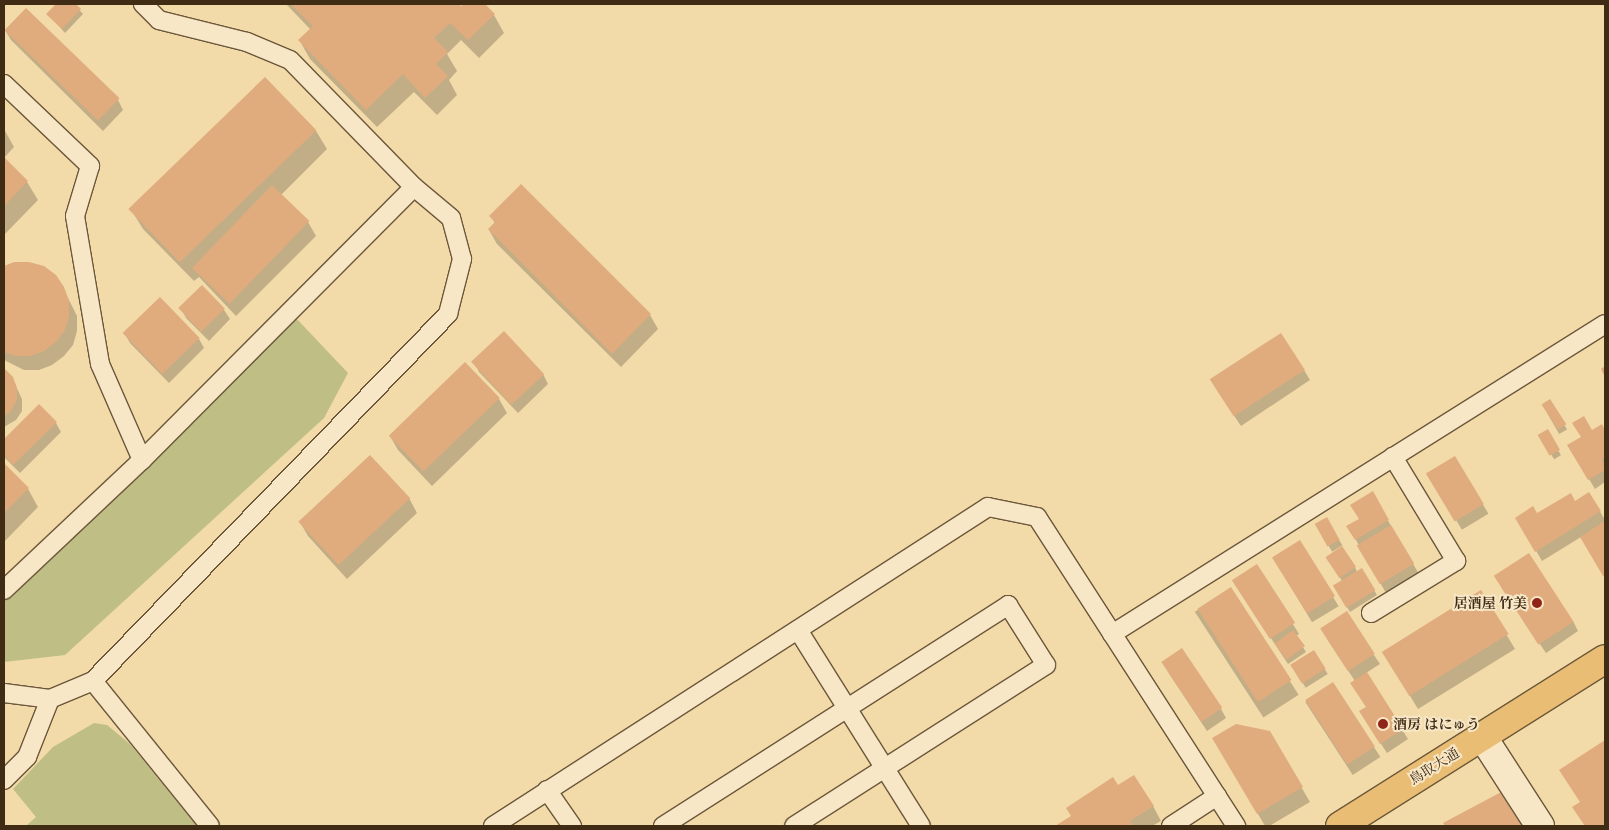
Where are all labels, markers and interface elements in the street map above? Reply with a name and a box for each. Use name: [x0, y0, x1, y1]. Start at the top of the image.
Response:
place label: 居酒屋 竹美: [1453, 595, 1527, 611]
marker: 居酒屋 竹美: [1531, 597, 1543, 609]
place label: 酒房 はにゅう: [1393, 716, 1481, 732]
marker: 酒房 はにゅう: [1377, 718, 1389, 730]
street label: 鳥取大通: [1406, 744, 1462, 788]

